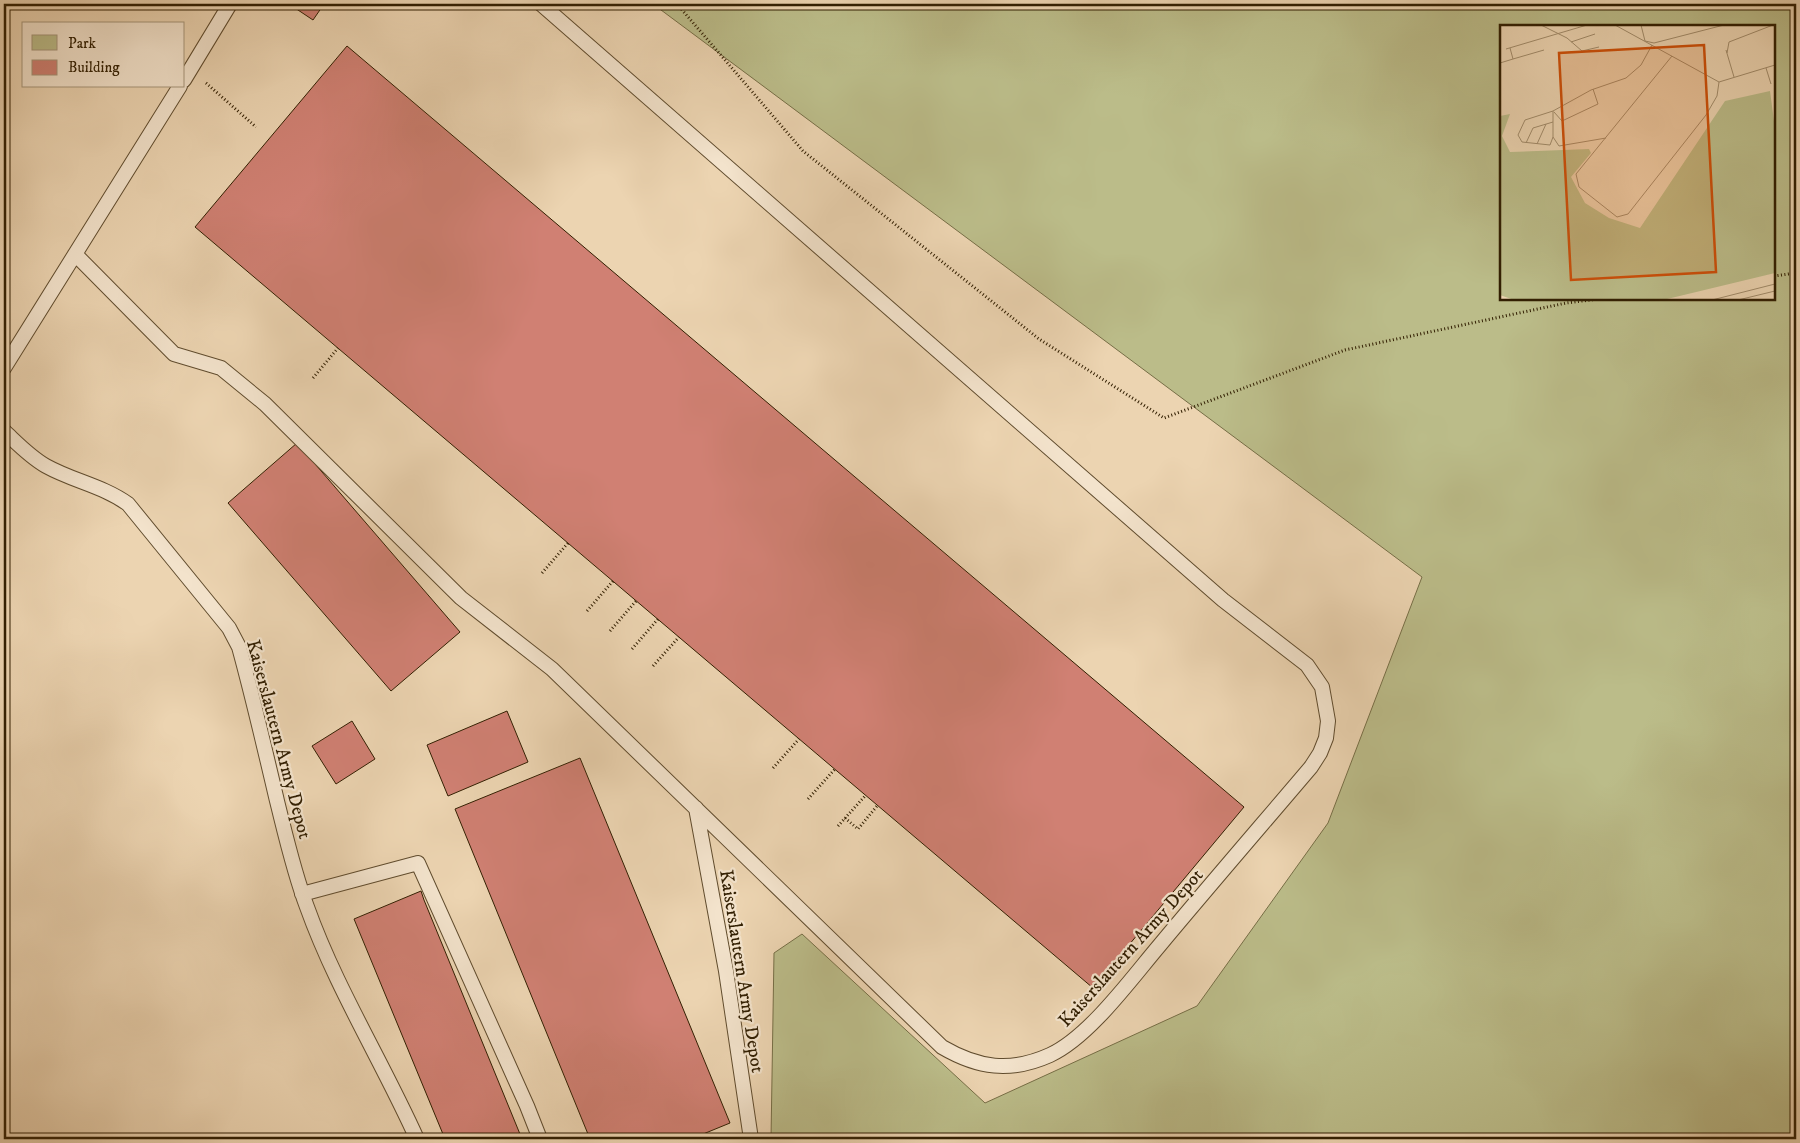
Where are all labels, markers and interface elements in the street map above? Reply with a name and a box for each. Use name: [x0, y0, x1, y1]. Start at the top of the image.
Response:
legend: [22, 22, 185, 88]
inset map: [1500, 25, 1775, 300]
text: Park: [68, 34, 97, 53]
text: Building: [68, 58, 120, 77]
street label: Kaiserslautern Army Depot: [241, 637, 316, 841]
street label: Kaiserslautern Army Depot: [1054, 864, 1208, 1032]
street label: Kaiserslautern Army Depot: [714, 868, 769, 1074]

